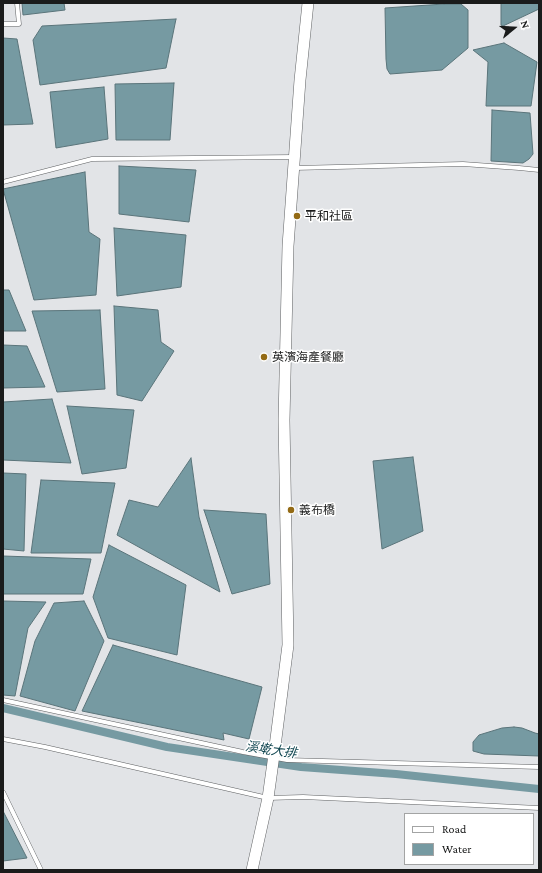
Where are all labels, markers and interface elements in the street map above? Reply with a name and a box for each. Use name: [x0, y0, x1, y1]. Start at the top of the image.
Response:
north arrow: [494, 8, 534, 48]
text: N: [519, 19, 532, 30]
place label: 平和社區: [305, 209, 353, 223]
marker: 平和社區: [292, 211, 302, 221]
place label: 英濱海產餐廳: [272, 350, 344, 364]
marker: 英濱海產餐廳: [259, 352, 269, 362]
place label: 義布橋: [299, 503, 335, 517]
marker: 義布橋: [286, 505, 296, 515]
water label: 溪墘大排: [244, 739, 298, 761]
legend: [404, 813, 534, 865]
text: Road: [442, 822, 466, 836]
text: Water: [442, 842, 471, 856]

